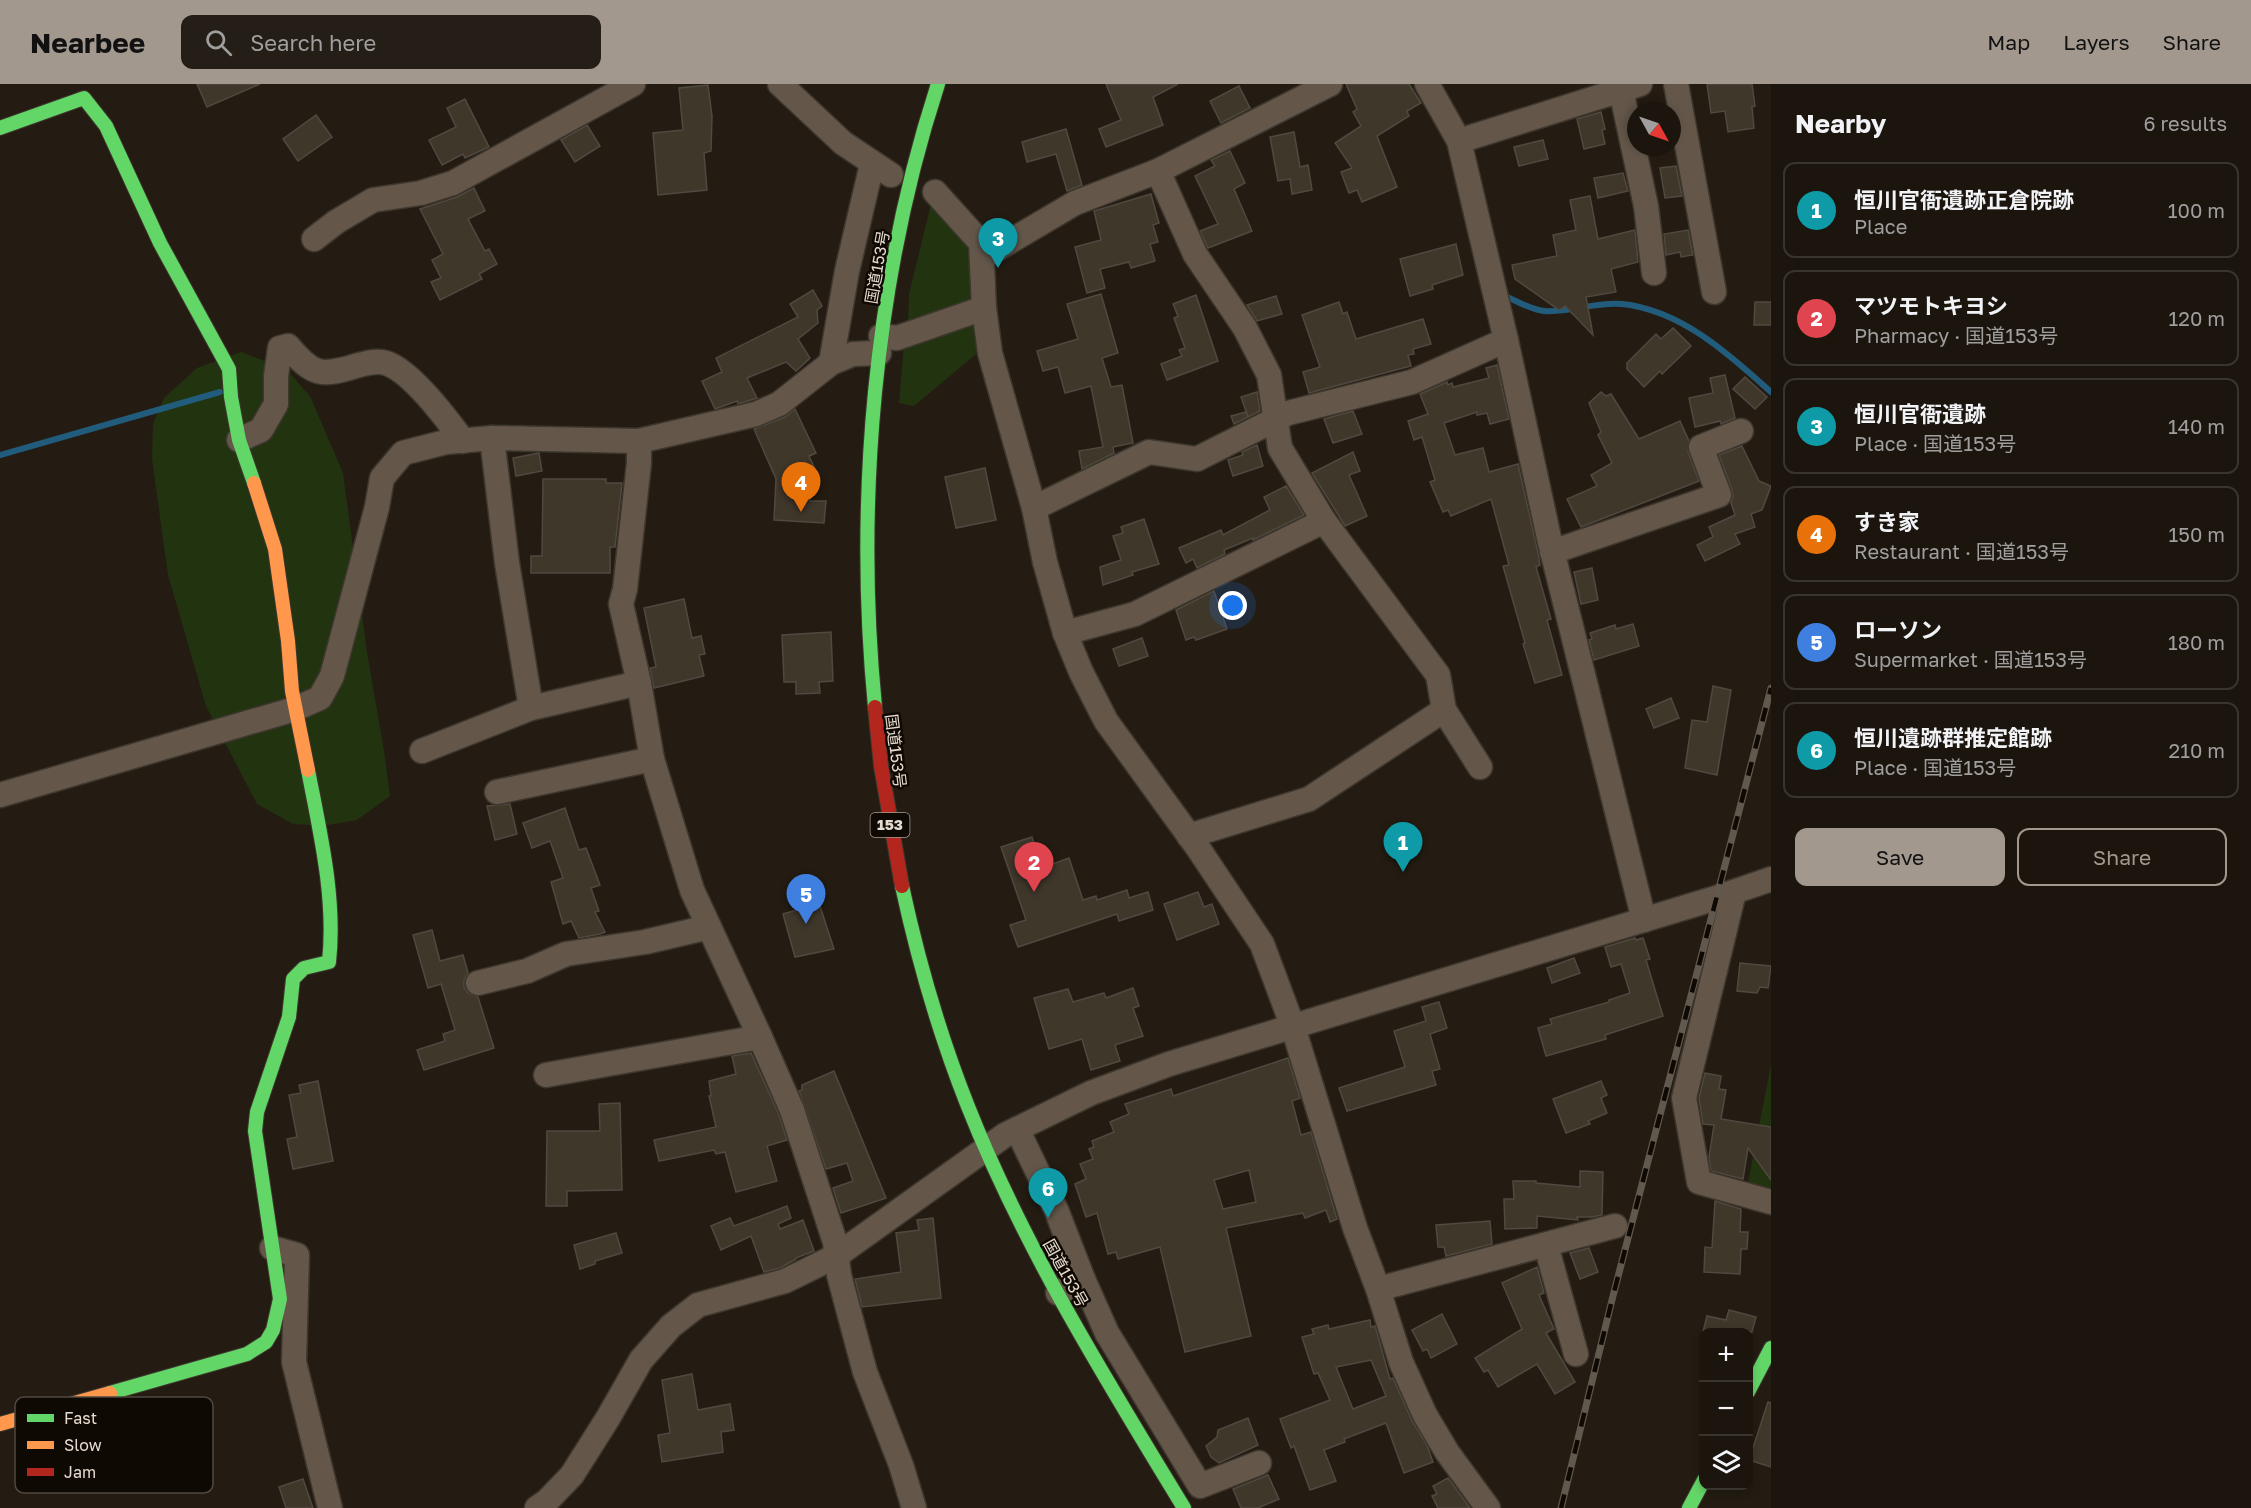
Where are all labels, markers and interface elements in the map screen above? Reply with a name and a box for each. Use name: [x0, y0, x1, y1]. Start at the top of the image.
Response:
search box: [181, 15, 601, 69]
text: Nearbee: [30, 26, 145, 59]
icon: search: [202, 26, 235, 59]
text: Search here: [250, 29, 376, 56]
text: Map: [1987, 29, 2030, 55]
text: Layers: [2063, 29, 2130, 55]
text: Share: [2163, 29, 2221, 55]
north arrow: [1627, 102, 1681, 156]
text: Nearby: [1795, 108, 1886, 139]
text: 6 results: [2143, 111, 2227, 135]
text: 恒川官衙遺跡正倉院跡: [1854, 186, 2074, 213]
text: 1: [1811, 198, 1822, 222]
text: 100 m: [2168, 198, 2225, 222]
text: Place: [1854, 214, 1907, 238]
pin: 3: [978, 218, 1018, 268]
street label: 国道153号: [861, 229, 893, 305]
text: マツモトキヨシ: [1854, 292, 2008, 319]
text: 2: [1810, 306, 1823, 330]
text: 120 m: [2169, 306, 2225, 330]
text: Pharmacy · 国道153号: [1854, 323, 2058, 347]
text: 恒川官衙遺跡: [1854, 400, 1986, 427]
text: 3: [1810, 414, 1823, 438]
text: 140 m: [2168, 414, 2225, 438]
text: Place · 国道153号: [1854, 431, 2016, 455]
pin: 4: [782, 462, 820, 512]
text: すき家: [1854, 508, 1920, 535]
text: 4: [1810, 522, 1823, 546]
text: 150 m: [2169, 522, 2225, 546]
text: Restaurant · 国道153号: [1854, 539, 2069, 563]
your location: [1218, 591, 1247, 620]
text: ローソン: [1854, 616, 1942, 643]
text: 5: [1810, 630, 1823, 654]
text: 180 m: [2168, 630, 2225, 654]
text: Supermarket · 国道153号: [1854, 647, 2087, 671]
street label: 国道153号: [882, 713, 910, 789]
text: 恒川遺跡群推定館跡: [1854, 724, 2052, 751]
text: 6: [1810, 738, 1823, 762]
text: 210 m: [2169, 738, 2225, 762]
text: Place · 国道153号: [1854, 755, 2016, 779]
road number: 153: [870, 813, 910, 837]
pin: 1: [1384, 822, 1422, 872]
button: Save: [1795, 828, 2005, 886]
button: Share: [2017, 828, 2227, 886]
pin: 2: [1014, 842, 1054, 892]
pin: 5: [786, 874, 826, 924]
pin: 6: [1028, 1168, 1068, 1218]
street label: 国道153号: [1039, 1236, 1093, 1310]
map controls: [1699, 1328, 1753, 1490]
button: +: [1699, 1328, 1753, 1382]
button: −: [1699, 1382, 1753, 1436]
legend: [15, 1397, 213, 1493]
text: Fast: [64, 1408, 97, 1428]
text: Slow: [64, 1435, 102, 1455]
button: layers: [1699, 1436, 1753, 1490]
text: Jam: [64, 1462, 96, 1482]

